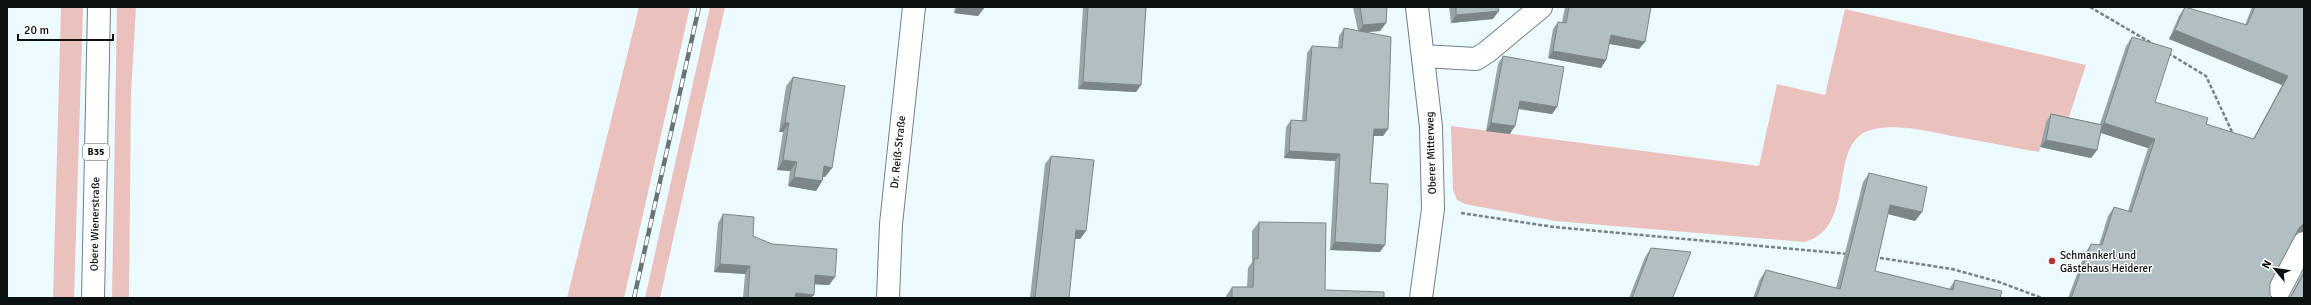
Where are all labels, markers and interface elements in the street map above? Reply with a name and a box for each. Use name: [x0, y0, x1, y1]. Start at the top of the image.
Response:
scale bar: [18, 16, 113, 42]
text: 20 m: [24, 23, 49, 38]
street label: Oberer Mitterweg: [1423, 111, 1439, 195]
street label: Dr. Reiß-Straße: [888, 115, 908, 189]
road number: B35: [83, 144, 109, 160]
street label: Obere Wienerstraße: [88, 177, 102, 271]
place label: Schmankerl und Gästehaus Heiderer: [2060, 249, 2152, 275]
north arrow: [2255, 249, 2295, 289]
marker: Schmankerl und Gästehaus Heiderer: [2047, 256, 2057, 266]
text: N: [2259, 258, 2274, 271]

